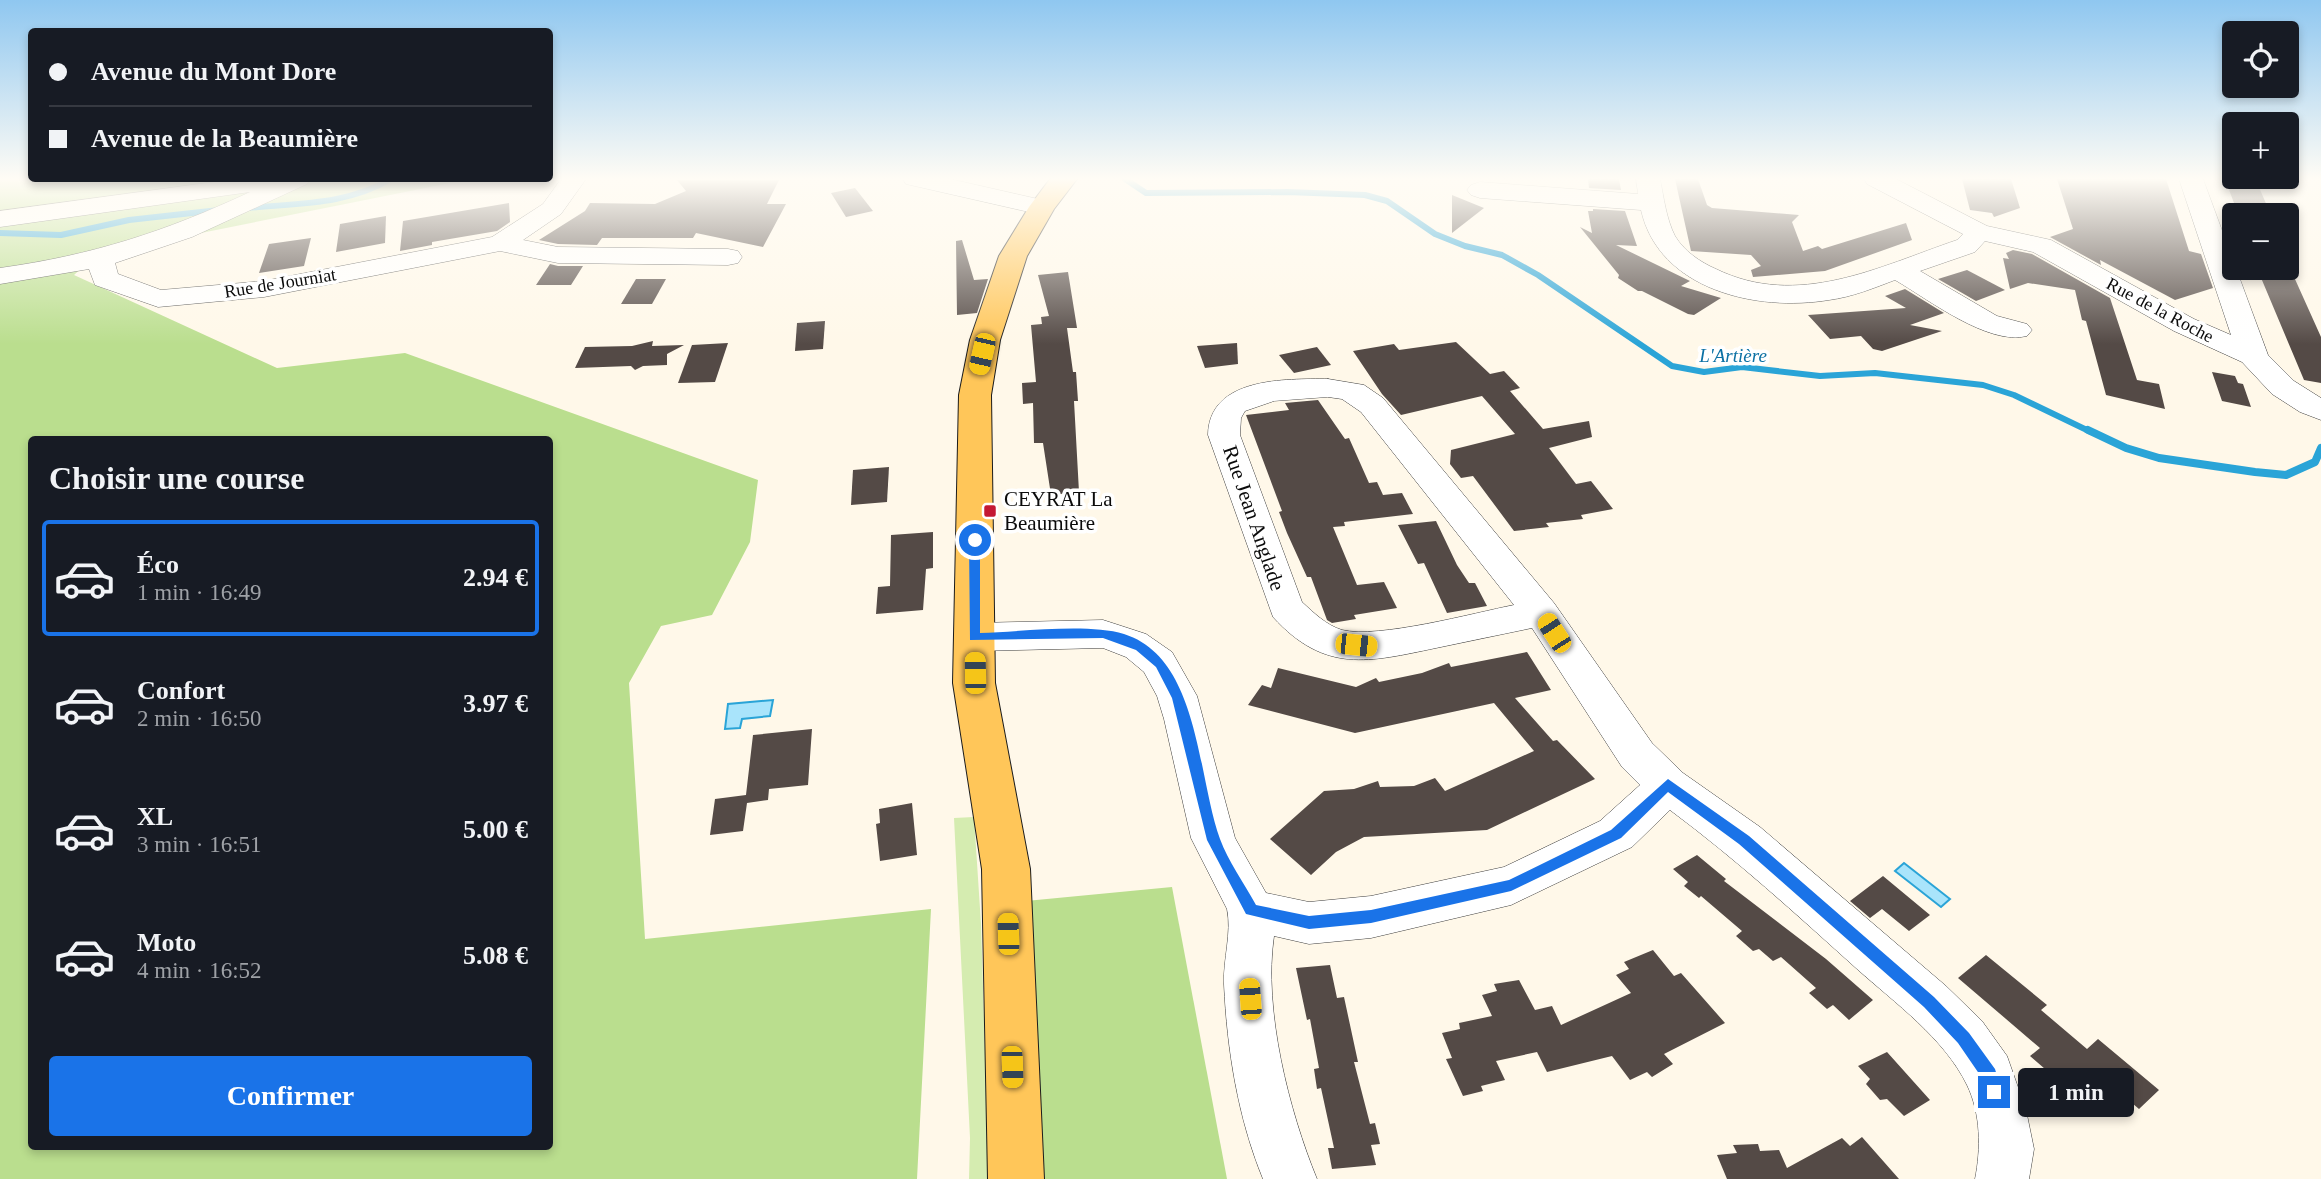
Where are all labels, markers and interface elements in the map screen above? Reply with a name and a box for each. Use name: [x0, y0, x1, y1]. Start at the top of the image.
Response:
map controls: [2222, 21, 2299, 280]
button: locate: [2222, 21, 2299, 98]
text: Avenue du Mont Dore: [91, 57, 336, 86]
button: +: [2222, 112, 2299, 189]
text: Avenue de la Beaumière: [91, 124, 358, 153]
button: −: [2222, 203, 2299, 280]
street label: Rue de Journiat: [223, 264, 337, 302]
street label: Rue de la Roche: [2103, 273, 2217, 347]
car: [968, 331, 997, 377]
water label: L'Artière: [1698, 345, 1767, 366]
street label: Rue Jean Anglade: [1218, 442, 1290, 594]
text: Choisir une course: [49, 460, 304, 496]
place label: CEYRAT La Beaumière: [1004, 487, 1113, 535]
marker: CEYRAT La Beaumière: [982, 503, 998, 519]
route start: [959, 524, 991, 556]
icon: car: [53, 547, 116, 610]
text: Éco: [137, 550, 179, 579]
text: 2.94 €: [463, 563, 528, 592]
text: 1 min · 16:49: [137, 580, 262, 605]
car: [1534, 610, 1575, 656]
car: [1335, 632, 1378, 658]
car: [965, 652, 986, 694]
icon: car: [53, 673, 116, 736]
text: Confort: [137, 676, 225, 705]
text: 3.97 €: [463, 689, 528, 718]
text: 2 min · 16:50: [137, 706, 262, 731]
icon: car: [53, 799, 116, 862]
text: XL: [137, 802, 173, 831]
text: 5.00 €: [463, 815, 528, 844]
text: 3 min · 16:51: [137, 832, 262, 857]
car: [997, 913, 1020, 955]
icon: car: [53, 925, 116, 988]
text: Moto: [137, 928, 196, 957]
text: 5.08 €: [463, 941, 528, 970]
text: 4 min · 16:52: [137, 958, 262, 983]
car: [1239, 977, 1262, 1021]
car: [1001, 1046, 1024, 1088]
button: Confirmer: [49, 1056, 532, 1136]
callout: 1 min: [2018, 1068, 2134, 1116]
route end: [1978, 1076, 2010, 1108]
text: 1 min: [2048, 1080, 2104, 1105]

